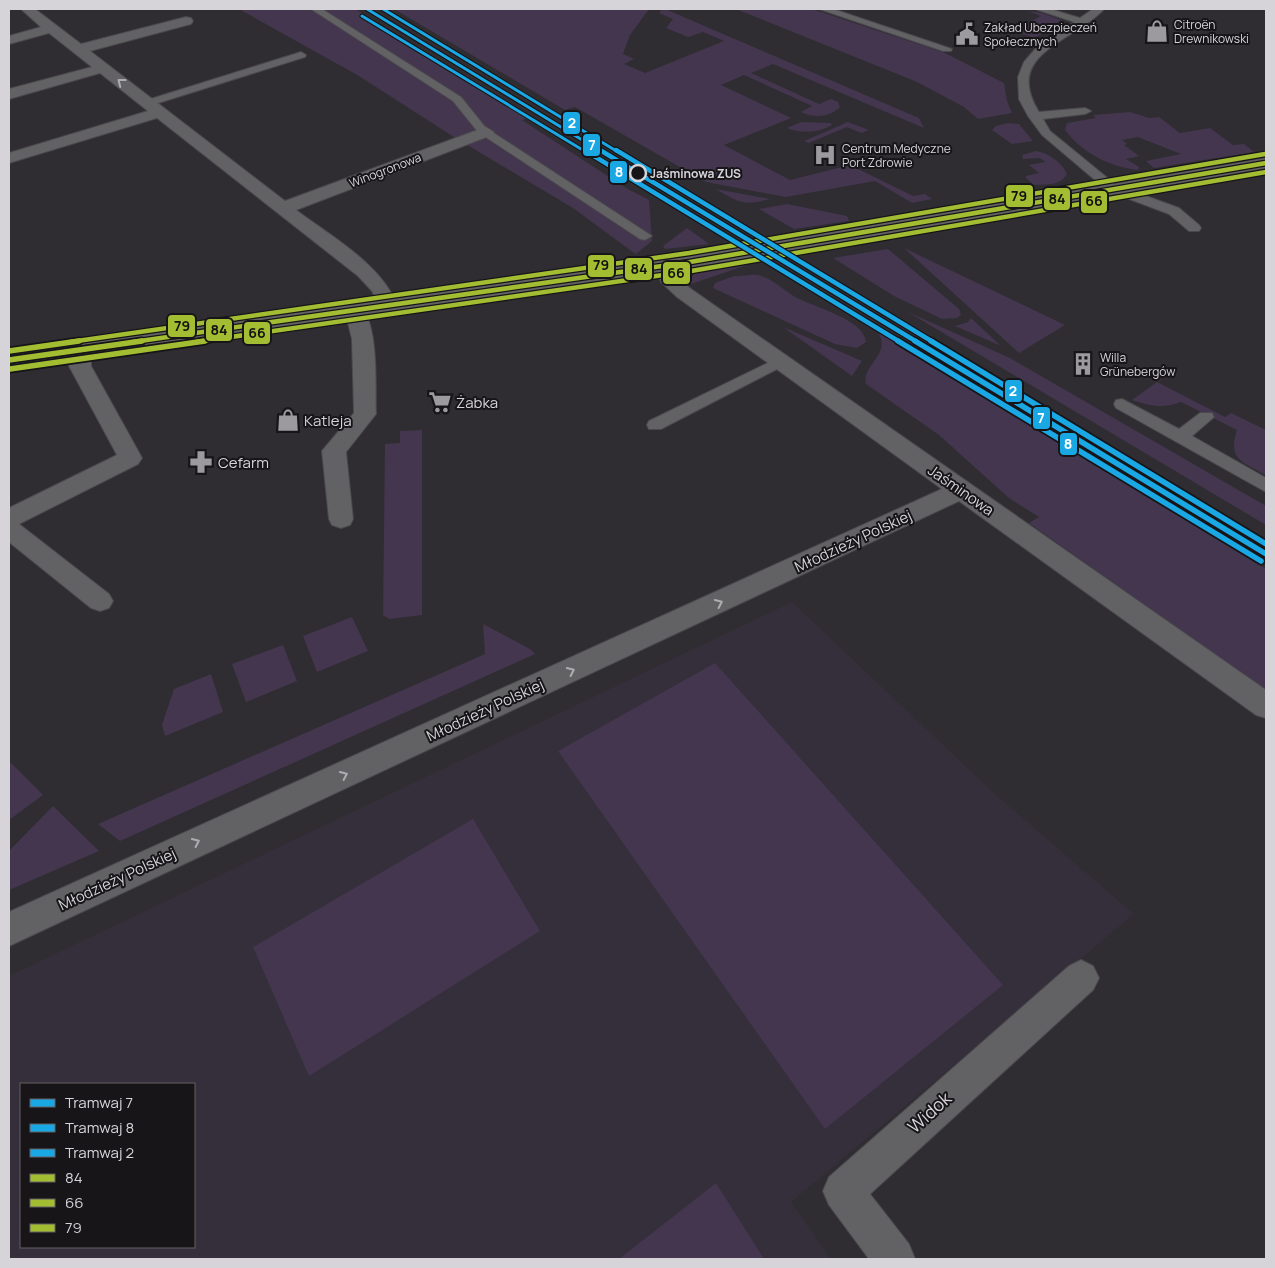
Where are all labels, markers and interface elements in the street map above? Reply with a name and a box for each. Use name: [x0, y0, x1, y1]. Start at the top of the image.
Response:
place label: Citroën Drewnikowski: [1174, 16, 1249, 47]
shop icon: Citroën Drewnikowski: [1144, 18, 1170, 44]
place label: Zakład Ubezpieczeń Społecznych: [984, 19, 1097, 50]
public building icon: Zakład Ubezpieczeń Społecznych: [954, 21, 980, 47]
one-way arrow: [118, 79, 127, 87]
line badge: 2: [562, 111, 581, 135]
text: 2: [568, 113, 576, 132]
line badge: 7: [582, 133, 601, 157]
text: 7: [588, 135, 596, 154]
place label: Centrum Medyczne Port Zdrowie: [842, 140, 951, 171]
hospital icon: Centrum Medyczne Port Zdrowie: [812, 142, 838, 168]
street label: Winogronowa: [347, 148, 423, 192]
line badge: 8: [609, 160, 628, 184]
text: 8: [615, 162, 623, 181]
marker: Jaśminowa ZUS: [629, 164, 647, 182]
place label: Jaśminowa ZUS: [650, 165, 741, 182]
line badge: 79: [1005, 184, 1034, 208]
text: 79: [1011, 186, 1027, 205]
line badge: 84: [1043, 187, 1071, 211]
text: 84: [1048, 189, 1066, 208]
line badge: 66: [1080, 190, 1108, 214]
text: 66: [1085, 191, 1103, 210]
line badge: 79: [587, 254, 615, 278]
text: 79: [593, 255, 609, 274]
line badge: 84: [624, 257, 653, 281]
text: 84: [630, 259, 648, 278]
line badge: 66: [662, 261, 691, 285]
text: 66: [667, 263, 685, 282]
line badge: 79: [167, 314, 196, 338]
text: 79: [174, 316, 190, 335]
line badge: 84: [205, 318, 233, 342]
text: 84: [210, 320, 228, 339]
line badge: 66: [243, 321, 271, 345]
text: 66: [248, 323, 266, 342]
place label: Willa Grünebergów: [1100, 349, 1175, 380]
building icon: Willa Grünebergów: [1070, 351, 1096, 377]
line badge: 2: [1004, 379, 1023, 403]
text: 2: [1009, 381, 1017, 400]
supermarket icon: Żabka: [427, 389, 453, 415]
place label: Żabka: [456, 392, 498, 413]
line badge: 7: [1032, 406, 1051, 430]
shop icon: Katleja: [275, 407, 301, 433]
text: 7: [1037, 408, 1045, 427]
place label: Katleja: [304, 410, 352, 431]
line badge: 8: [1059, 432, 1078, 456]
text: 8: [1064, 434, 1072, 453]
pharmacy icon: Cefarm: [188, 449, 214, 475]
place label: Cefarm: [218, 452, 269, 473]
street label: Jaśminowa: [924, 460, 998, 520]
street label: Młodzieży Polskiej: [791, 505, 915, 577]
one-way arrow: [714, 598, 723, 609]
one-way arrow: [566, 667, 575, 677]
street label: Młodzieży Polskiej: [423, 674, 547, 746]
one-way arrow: [339, 770, 348, 781]
one-way arrow: [191, 838, 200, 849]
street label: Młodzieży Polskiej: [55, 843, 179, 915]
legend: [20, 1083, 195, 1248]
street label: Widok: [902, 1085, 957, 1138]
text: Tramwaj 7: [65, 1092, 133, 1113]
text: Tramwaj 8: [65, 1117, 134, 1138]
text: Tramwaj 2: [65, 1142, 134, 1163]
text: 84: [65, 1167, 83, 1188]
text: 66: [65, 1192, 84, 1213]
text: 79: [65, 1217, 82, 1238]

